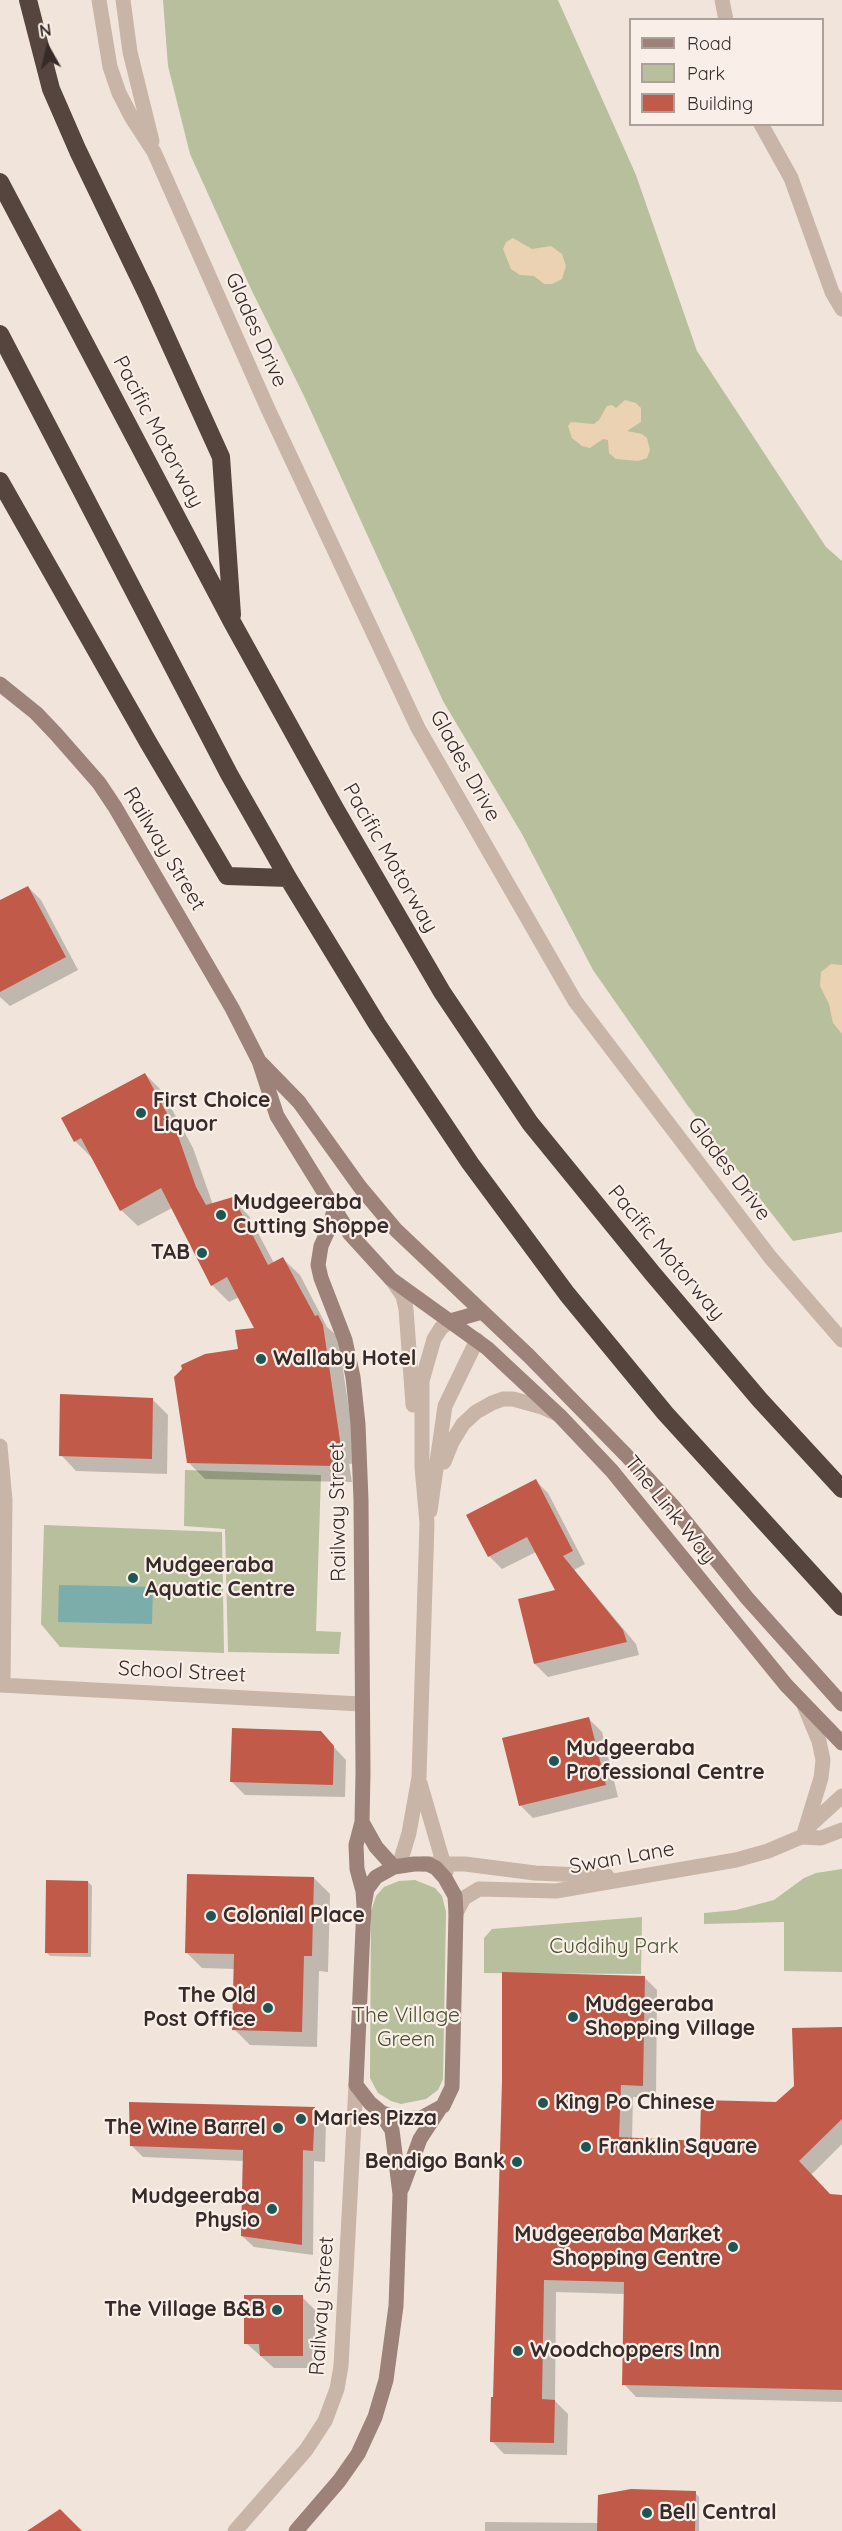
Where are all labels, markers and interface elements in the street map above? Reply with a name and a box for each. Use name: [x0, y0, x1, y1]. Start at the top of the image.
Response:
north arrow: [18, 18, 78, 78]
legend: [629, 18, 824, 126]
text: N: [38, 19, 53, 41]
text: Road: [687, 32, 732, 55]
text: Park: [687, 62, 725, 85]
text: Building: [687, 92, 753, 115]
street label: Glades Drive: [220, 269, 292, 391]
street label: Pacific Motorway: [107, 352, 209, 512]
street label: Glades Drive: [424, 706, 506, 826]
street label: Pacific Motorway: [337, 779, 443, 937]
street label: Railway Street: [117, 783, 211, 915]
place label: First Choice Liquor: [153, 1088, 270, 1138]
marker: First Choice Liquor: [134, 1106, 148, 1120]
street label: Glades Drive: [682, 1112, 776, 1226]
street label: Pacific Motorway: [602, 1180, 730, 1326]
place label: Mudgeeraba Cutting Shoppe: [233, 1190, 389, 1240]
marker: Mudgeeraba Cutting Shoppe: [214, 1208, 228, 1222]
place label: TAB: [151, 1240, 190, 1266]
marker: TAB: [195, 1246, 209, 1260]
place label: Wallaby Hotel: [273, 1346, 416, 1372]
marker: Wallaby Hotel: [254, 1352, 268, 1366]
street label: Railway Street: [324, 1442, 352, 1582]
street label: The Link Way: [619, 1451, 721, 1569]
place label: Mudgeeraba Aquatic Centre: [145, 1553, 295, 1603]
marker: Mudgeeraba Aquatic Centre: [126, 1571, 140, 1585]
street label: School Street: [117, 1656, 247, 1688]
place label: Mudgeeraba Professional Centre: [566, 1736, 765, 1786]
marker: Mudgeeraba Professional Centre: [547, 1754, 561, 1768]
street label: Swan Lane: [568, 1836, 676, 1880]
place label: Colonial Place: [223, 1903, 365, 1929]
marker: Colonial Place: [204, 1909, 218, 1923]
park label: Cuddihy Park: [549, 1934, 679, 1960]
place label: The Old Post Office: [143, 1983, 256, 2033]
place label: Mudgeeraba Shopping Village: [585, 1992, 755, 2042]
marker: The Old Post Office: [261, 2001, 275, 2015]
park label: The Village Green: [352, 2003, 460, 2053]
marker: Mudgeeraba Shopping Village: [566, 2010, 580, 2024]
place label: King Po Chinese: [555, 2090, 715, 2116]
marker: King Po Chinese: [536, 2096, 550, 2110]
place label: Maries Pizza: [313, 2106, 437, 2132]
marker: Maries Pizza: [294, 2112, 308, 2126]
place label: The Wine Barrel: [104, 2115, 266, 2141]
marker: The Wine Barrel: [271, 2121, 285, 2135]
place label: Franklin Square: [598, 2134, 757, 2160]
marker: Franklin Square: [579, 2140, 593, 2154]
place label: Bendigo Bank: [365, 2149, 505, 2175]
marker: Bendigo Bank: [510, 2155, 524, 2169]
place label: Mudgeeraba Physio: [131, 2184, 260, 2234]
marker: Mudgeeraba Physio: [265, 2202, 279, 2216]
place label: Mudgeeraba Market Shopping Centre: [514, 2222, 721, 2272]
street label: Railway Street: [305, 2236, 339, 2376]
marker: Mudgeeraba Market Shopping Centre: [726, 2240, 740, 2254]
place label: The Village B&B: [104, 2297, 265, 2323]
marker: The Village B&B: [270, 2303, 284, 2317]
place label: Woodchoppers Inn: [530, 2338, 720, 2364]
marker: Woodchoppers Inn: [511, 2344, 525, 2358]
place label: Bell Central: [659, 2500, 777, 2526]
marker: Bell Central: [640, 2506, 654, 2520]

